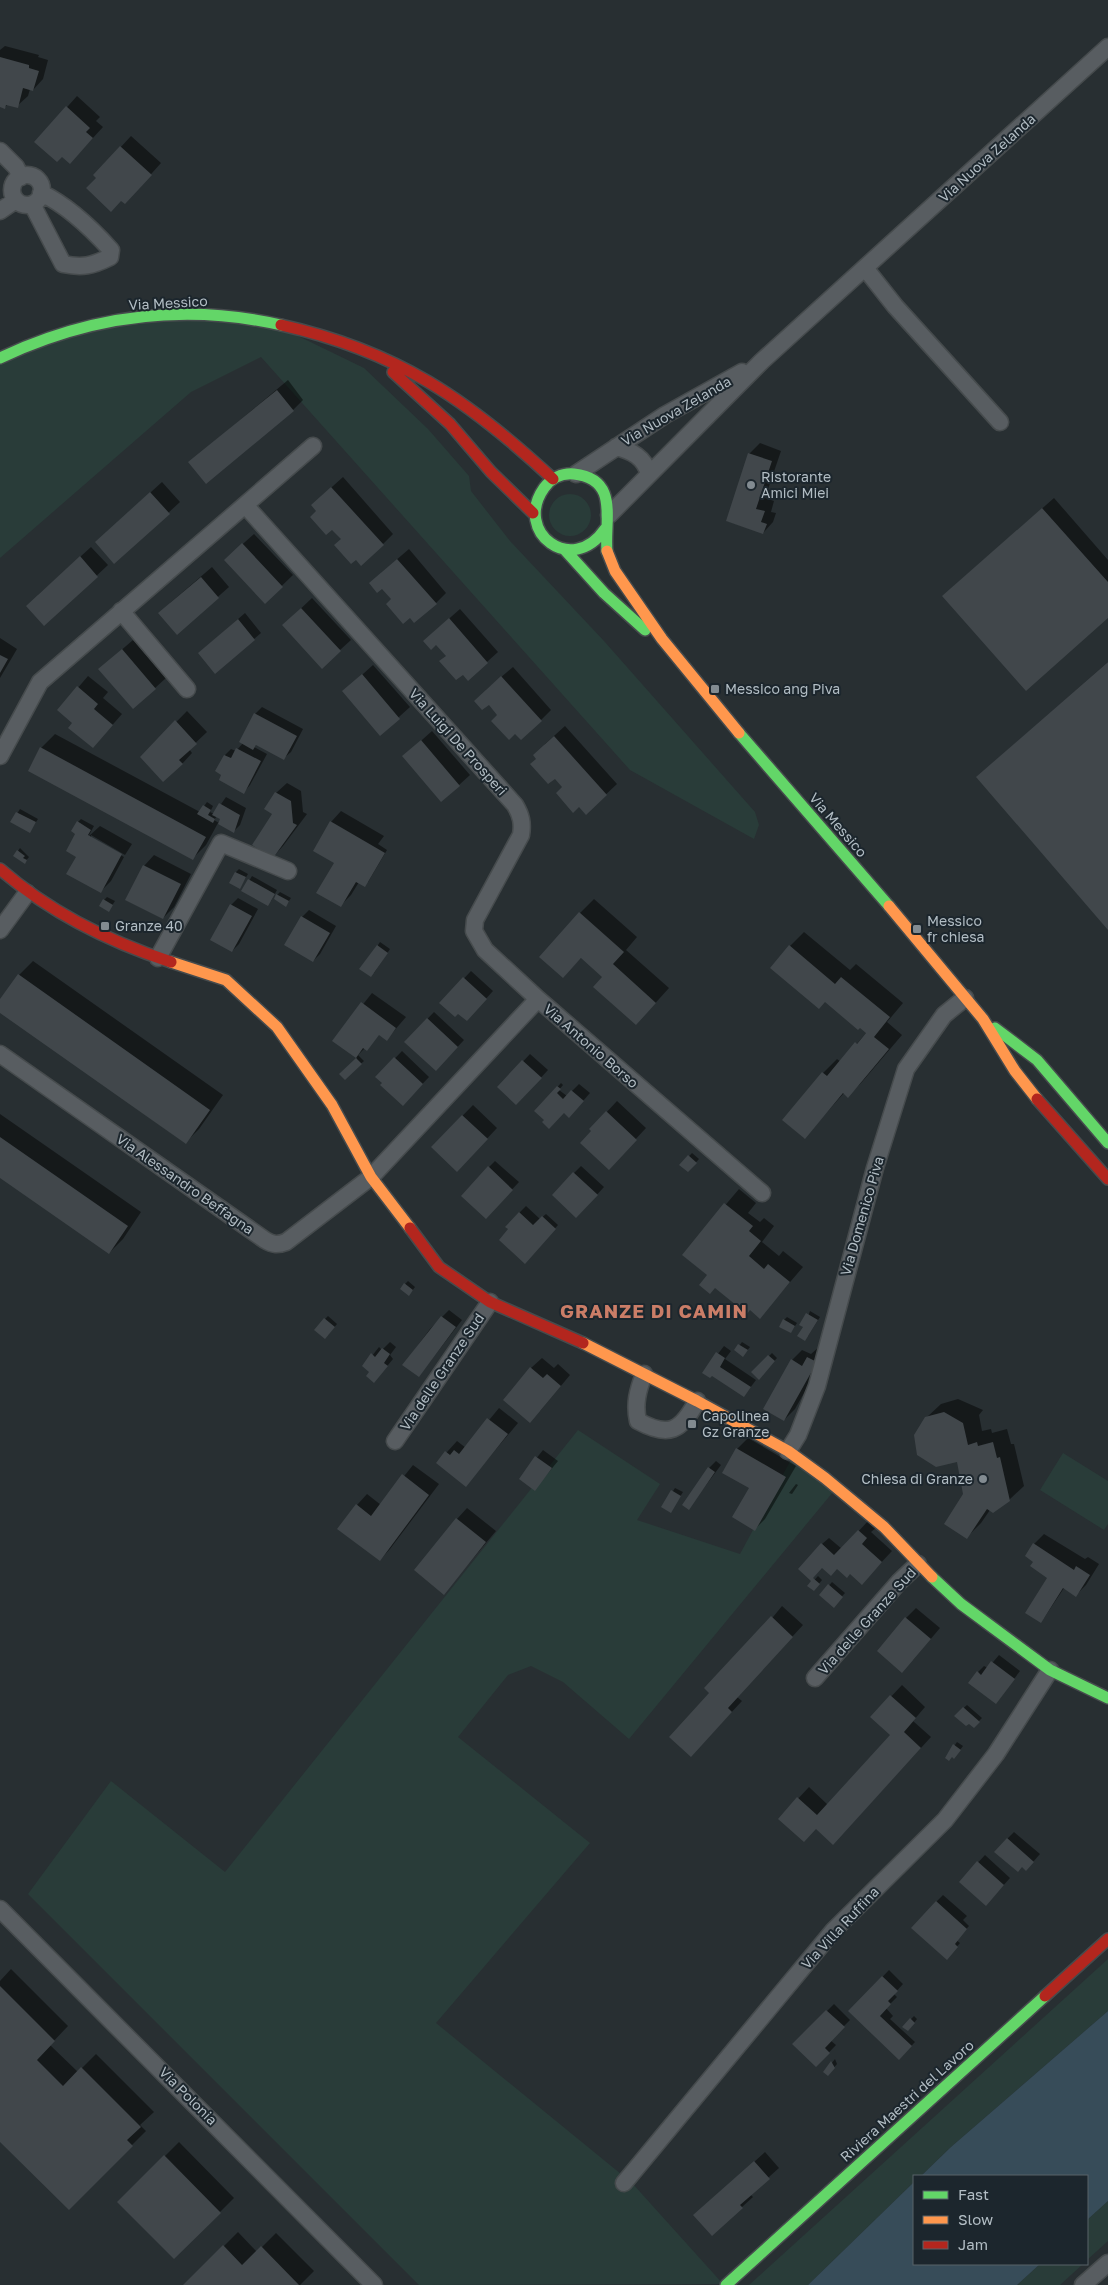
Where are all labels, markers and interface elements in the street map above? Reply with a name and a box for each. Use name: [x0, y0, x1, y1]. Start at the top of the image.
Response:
street label: Via Nuova Zelanda: [935, 110, 1039, 206]
street label: Via Messico: [128, 292, 208, 313]
street label: Via Nuova Zelanda: [618, 372, 734, 449]
place label: Ristorante Amici Miei: [761, 468, 831, 501]
marker: Ristorante Amici Miei: [745, 479, 757, 491]
place label: Messico ang Piva: [725, 680, 840, 697]
marker: Messico ang Piva: [709, 683, 721, 695]
street label: Via Luigi De Prosperi: [406, 685, 511, 799]
street label: Via Messico: [806, 789, 871, 860]
place label: Messico fr chiesa: [927, 912, 985, 945]
place label: Granze 40: [115, 917, 183, 934]
marker: Granze 40: [99, 920, 111, 932]
marker: Messico fr chiesa: [911, 923, 923, 935]
street label: Via Antonio Borso: [541, 1000, 642, 1091]
street label: Via Alessandro Beffagna: [113, 1130, 257, 1238]
street label: Via Domenico Piva: [836, 1154, 887, 1278]
district label: GRANZE DI CAMIN: [560, 1299, 748, 1322]
street label: Via delle Granze Sud: [396, 1310, 487, 1434]
place label: Capolinea Gz Granze: [702, 1407, 769, 1440]
marker: Capolinea Gz Granze: [686, 1418, 698, 1430]
place label: Chiesa di Granze: [861, 1470, 973, 1487]
marker: Chiesa di Granze: [977, 1473, 989, 1485]
street label: Via delle Granze Sud: [814, 1564, 919, 1678]
street label: Via Villa Ruffina: [797, 1883, 882, 1972]
street label: Riviera Maestri del Lavoro: [836, 2036, 977, 2165]
street label: Via Polonia: [156, 2063, 221, 2128]
legend: [913, 2175, 1088, 2265]
text: Fast: [958, 2185, 989, 2203]
text: Slow: [958, 2210, 993, 2228]
text: Jam: [958, 2235, 988, 2253]

